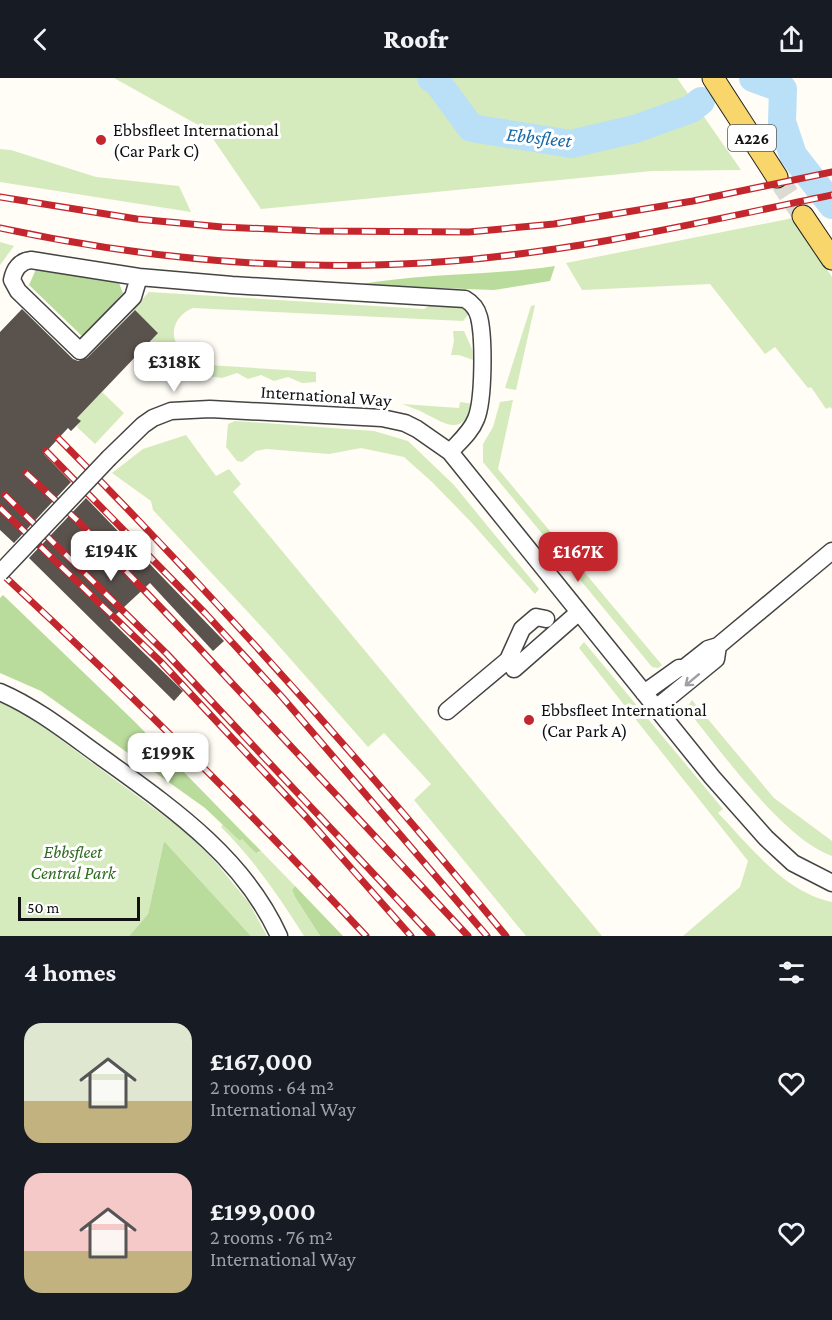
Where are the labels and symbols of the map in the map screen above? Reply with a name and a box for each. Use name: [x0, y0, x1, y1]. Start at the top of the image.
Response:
place label: Ebbsfleet International (Car Park C): [113, 120, 279, 162]
water label: Ebbsfleet: [505, 123, 574, 152]
road number: A226: [728, 125, 776, 151]
marker: Ebbsfleet International (Car Park C): [94, 133, 108, 147]
pin: £318K: [132, 342, 216, 393]
street label: International Way: [260, 381, 393, 411]
pin: £194K: [69, 531, 153, 582]
pin: £167K: [536, 532, 620, 583]
one-way arrow: [684, 673, 700, 686]
place label: Ebbsfleet International (Car Park A): [541, 700, 707, 742]
marker: Ebbsfleet International (Car Park A): [522, 713, 536, 727]
pin: £199K: [126, 733, 210, 784]
park label: Ebbsfleet Central Park: [30, 842, 117, 883]
scale bar: [18, 894, 140, 922]

